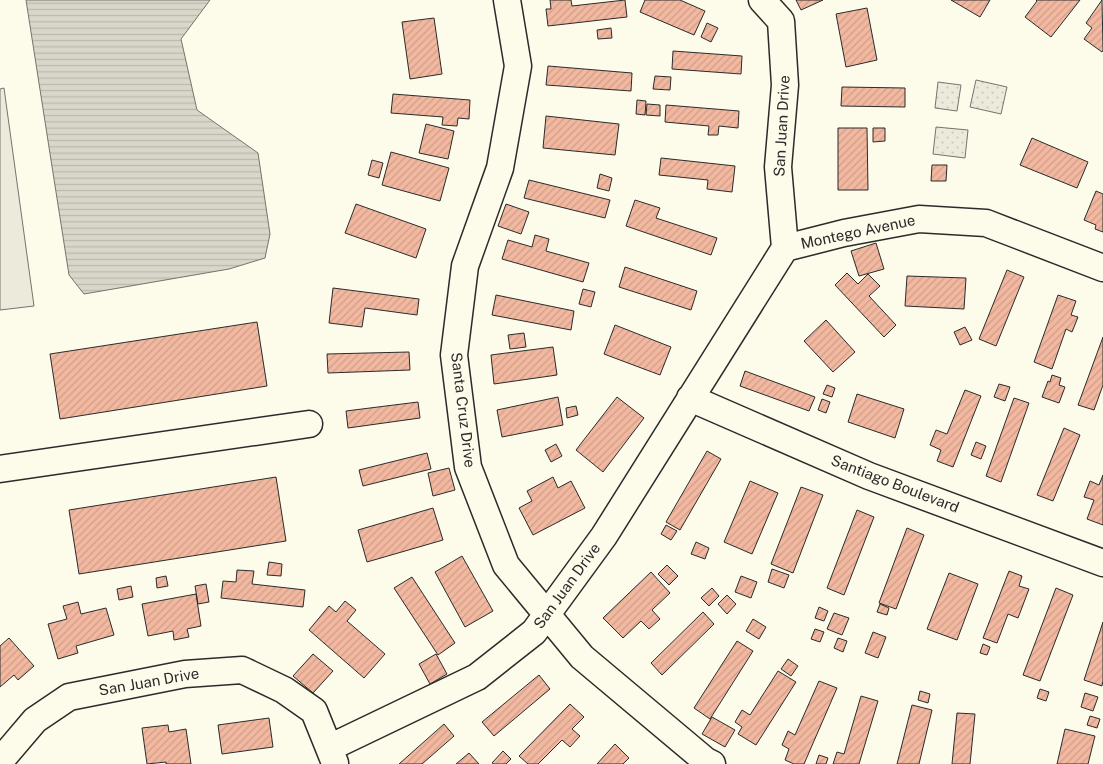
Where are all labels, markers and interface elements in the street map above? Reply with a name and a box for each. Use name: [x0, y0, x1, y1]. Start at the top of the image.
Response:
street label: San Juan Drive: [770, 75, 793, 177]
street label: Montego Avenue: [799, 211, 917, 252]
street label: Santa Cruz Drive: [448, 351, 479, 469]
street label: Santiago Boulevard: [829, 451, 962, 516]
street label: San Juan Drive: [530, 540, 603, 632]
street label: San Juan Drive: [97, 664, 200, 699]

